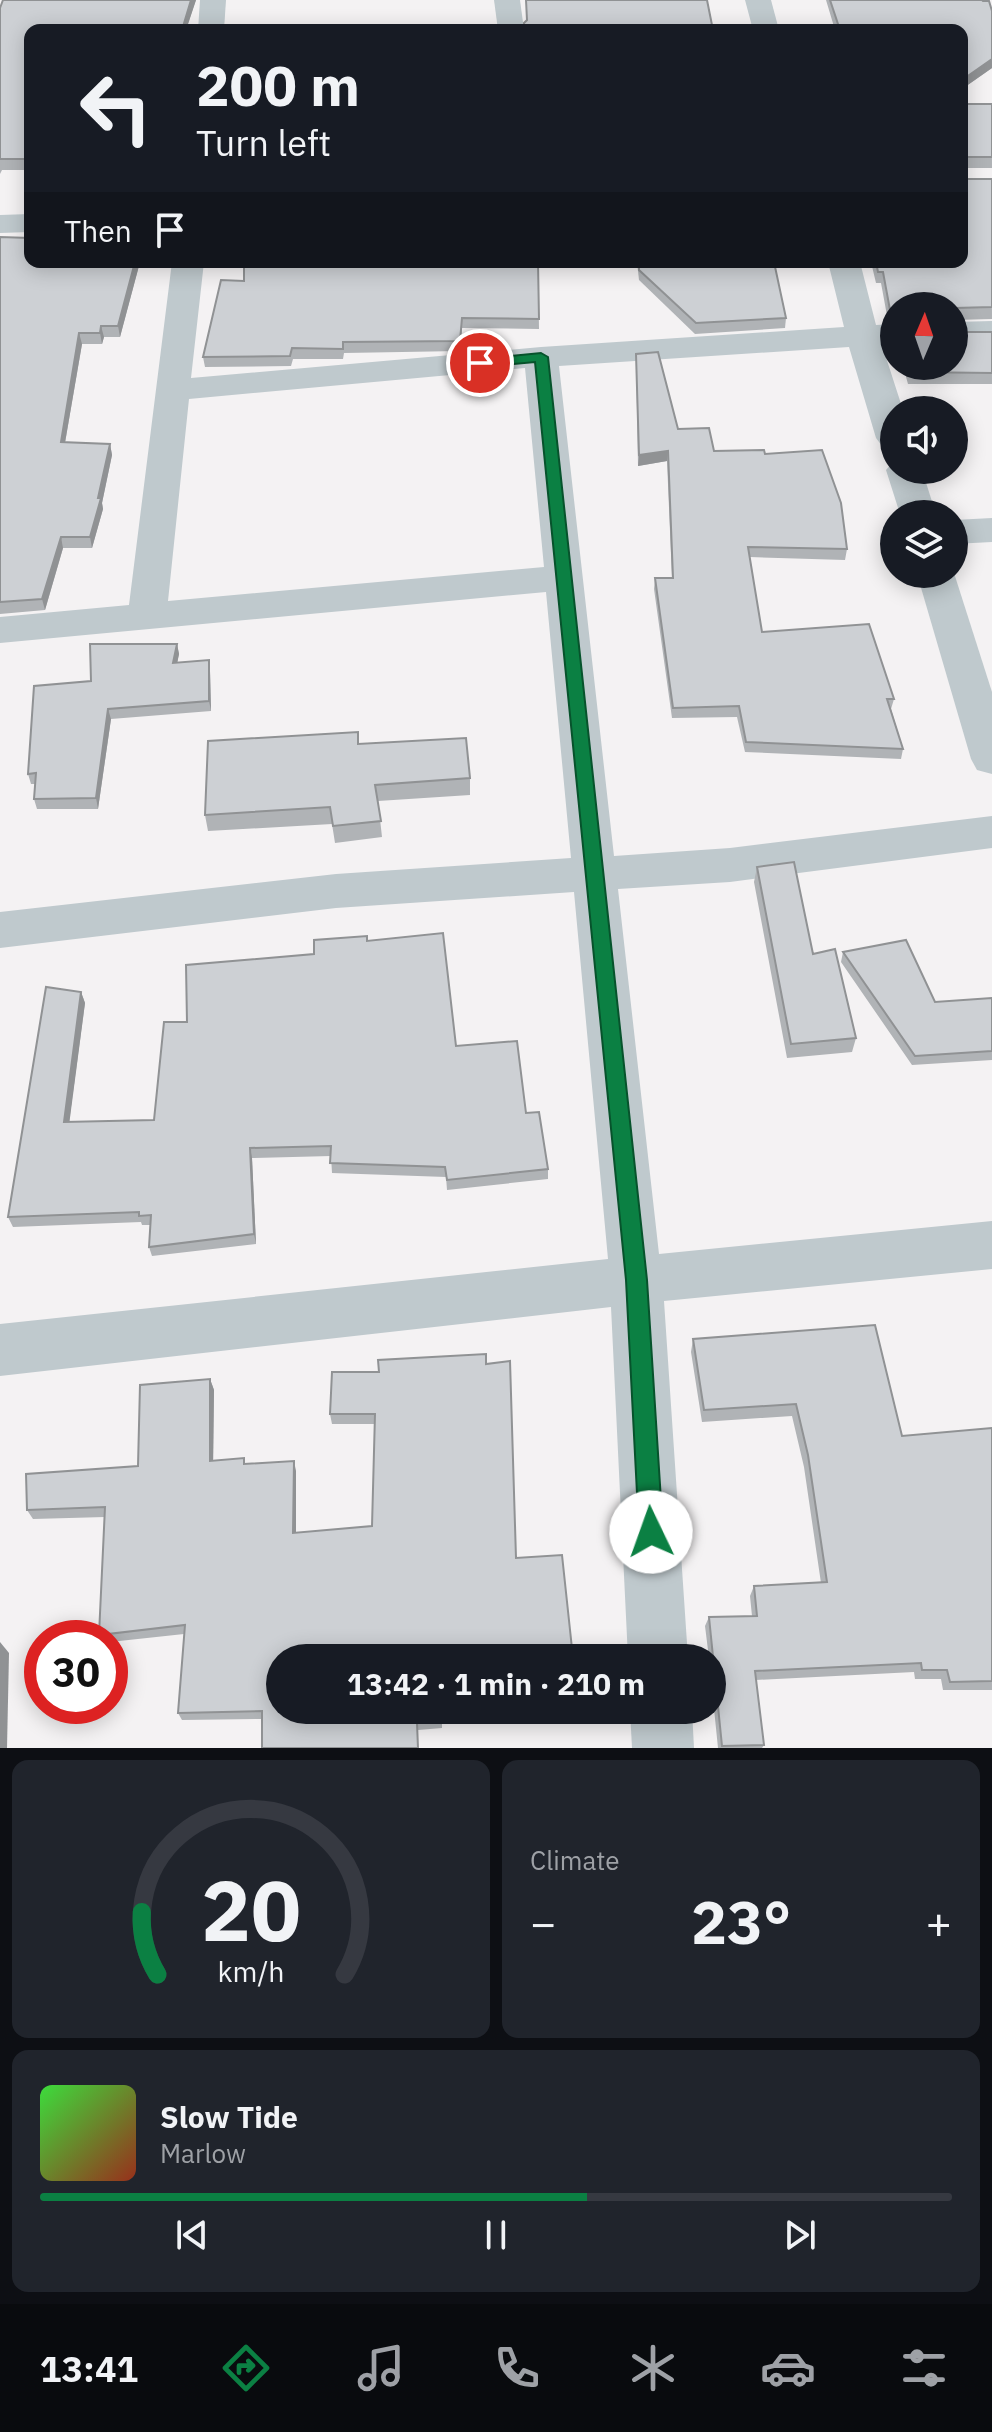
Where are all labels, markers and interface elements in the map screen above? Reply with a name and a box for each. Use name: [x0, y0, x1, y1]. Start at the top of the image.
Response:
text: 200 m: [196, 49, 360, 121]
icon: left: [64, 56, 168, 160]
text: Turn left: [196, 119, 331, 166]
icon: arrive: [148, 208, 192, 252]
text: Then: [64, 211, 132, 250]
north arrow: [880, 292, 968, 380]
map controls: [880, 292, 968, 588]
pin: [446, 329, 514, 397]
icon: arrive: [458, 341, 502, 385]
button: sound: [880, 396, 968, 484]
button: layers: [880, 500, 968, 588]
position arrow: [609, 1490, 693, 1574]
speed limit sign: 30: [24, 1620, 128, 1724]
text: 13:42 · 1 min · 210 m: [347, 1664, 645, 1703]
text: Climate: [530, 1843, 620, 1877]
text: 20: [201, 1856, 301, 1964]
text: 23°: [691, 1882, 791, 1961]
text: −: [530, 1894, 556, 1951]
text: +: [926, 1894, 952, 1951]
text: km/h: [217, 1953, 285, 1990]
text: Slow Tide: [160, 2097, 298, 2136]
text: Marlow: [160, 2136, 246, 2170]
icon: previous: [170, 2213, 214, 2257]
icon: pause: [474, 2213, 518, 2257]
icon: next: [778, 2213, 822, 2257]
icon: directions: [218, 2340, 274, 2396]
icon: music: [353, 2340, 409, 2396]
icon: phone: [489, 2340, 545, 2396]
icon: climate: [625, 2340, 681, 2396]
icon: car: [760, 2340, 816, 2396]
icon: filters: [896, 2340, 952, 2396]
text: 13:41: [40, 2345, 138, 2392]

